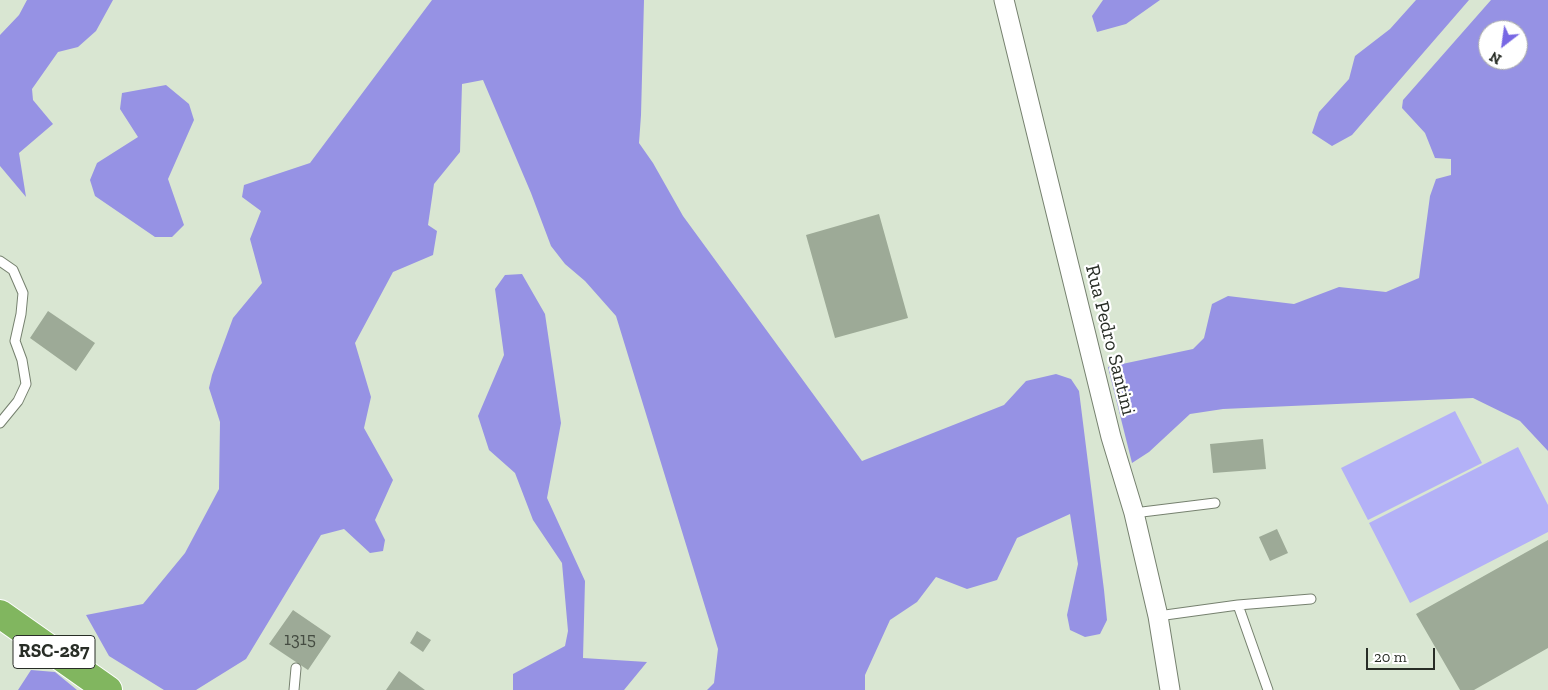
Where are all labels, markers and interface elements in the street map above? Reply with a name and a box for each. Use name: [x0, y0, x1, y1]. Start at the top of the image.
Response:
north arrow: [1478, 20, 1528, 70]
text: N: [1487, 48, 1505, 68]
street label: Rua Pedro Santini: [1080, 262, 1140, 418]
house number: 1315: [284, 629, 316, 651]
road number: RSC-287: [13, 636, 95, 669]
scale bar: [1368, 638, 1437, 670]
text: 20 m: [1374, 648, 1407, 666]

